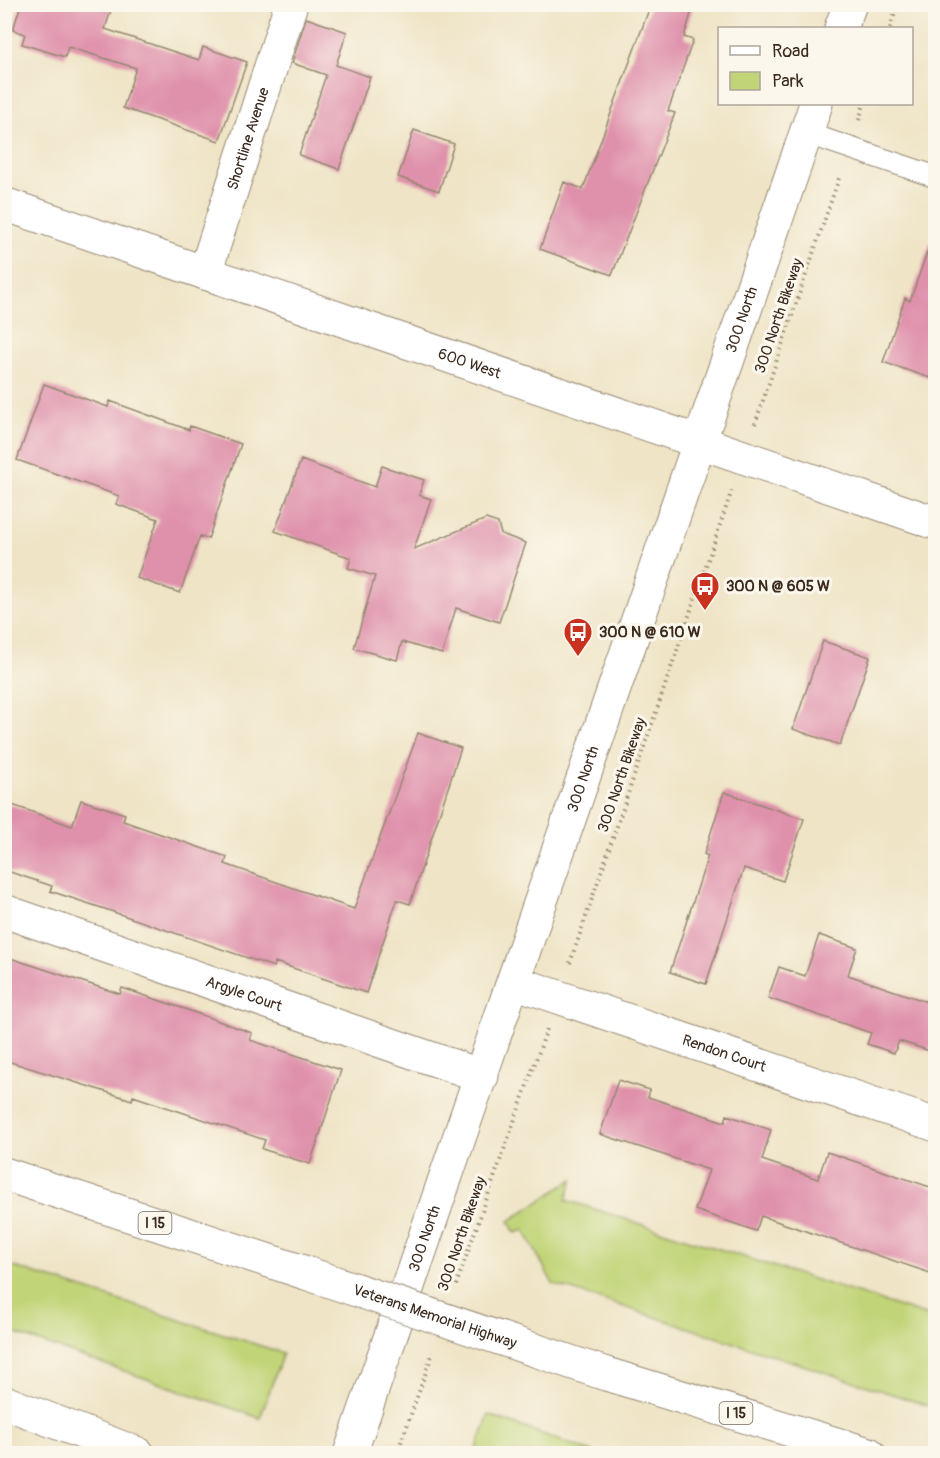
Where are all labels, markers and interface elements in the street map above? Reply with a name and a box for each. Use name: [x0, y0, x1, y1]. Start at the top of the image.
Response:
legend: [718, 27, 913, 105]
text: Road: [772, 40, 809, 63]
text: Park: [772, 70, 804, 93]
street label: Shortline Avenue: [223, 84, 273, 192]
street label: 300 North Bikeway: [750, 255, 808, 376]
street label: 300 North: [721, 284, 762, 355]
street label: 600 West: [435, 344, 504, 383]
bus stop icon: 300 N @ 605 W: [689, 570, 721, 612]
place label: 300 N @ 605 W: [726, 577, 830, 596]
bus stop icon: 300 N @ 610 W: [562, 616, 594, 658]
place label: 300 N @ 610 W: [599, 623, 701, 642]
street label: 300 North Bikeway: [593, 714, 651, 835]
street label: 300 North: [563, 743, 603, 815]
street label: Argyle Court: [203, 972, 286, 1016]
street label: Rendon Court: [680, 1030, 770, 1077]
street label: 300 North Bikeway: [433, 1173, 491, 1294]
street label: 300 North: [404, 1203, 445, 1274]
road number: I 15: [138, 1212, 172, 1234]
street label: Veterans Memorial Highway: [350, 1280, 520, 1353]
road number: I 15: [720, 1402, 752, 1424]

